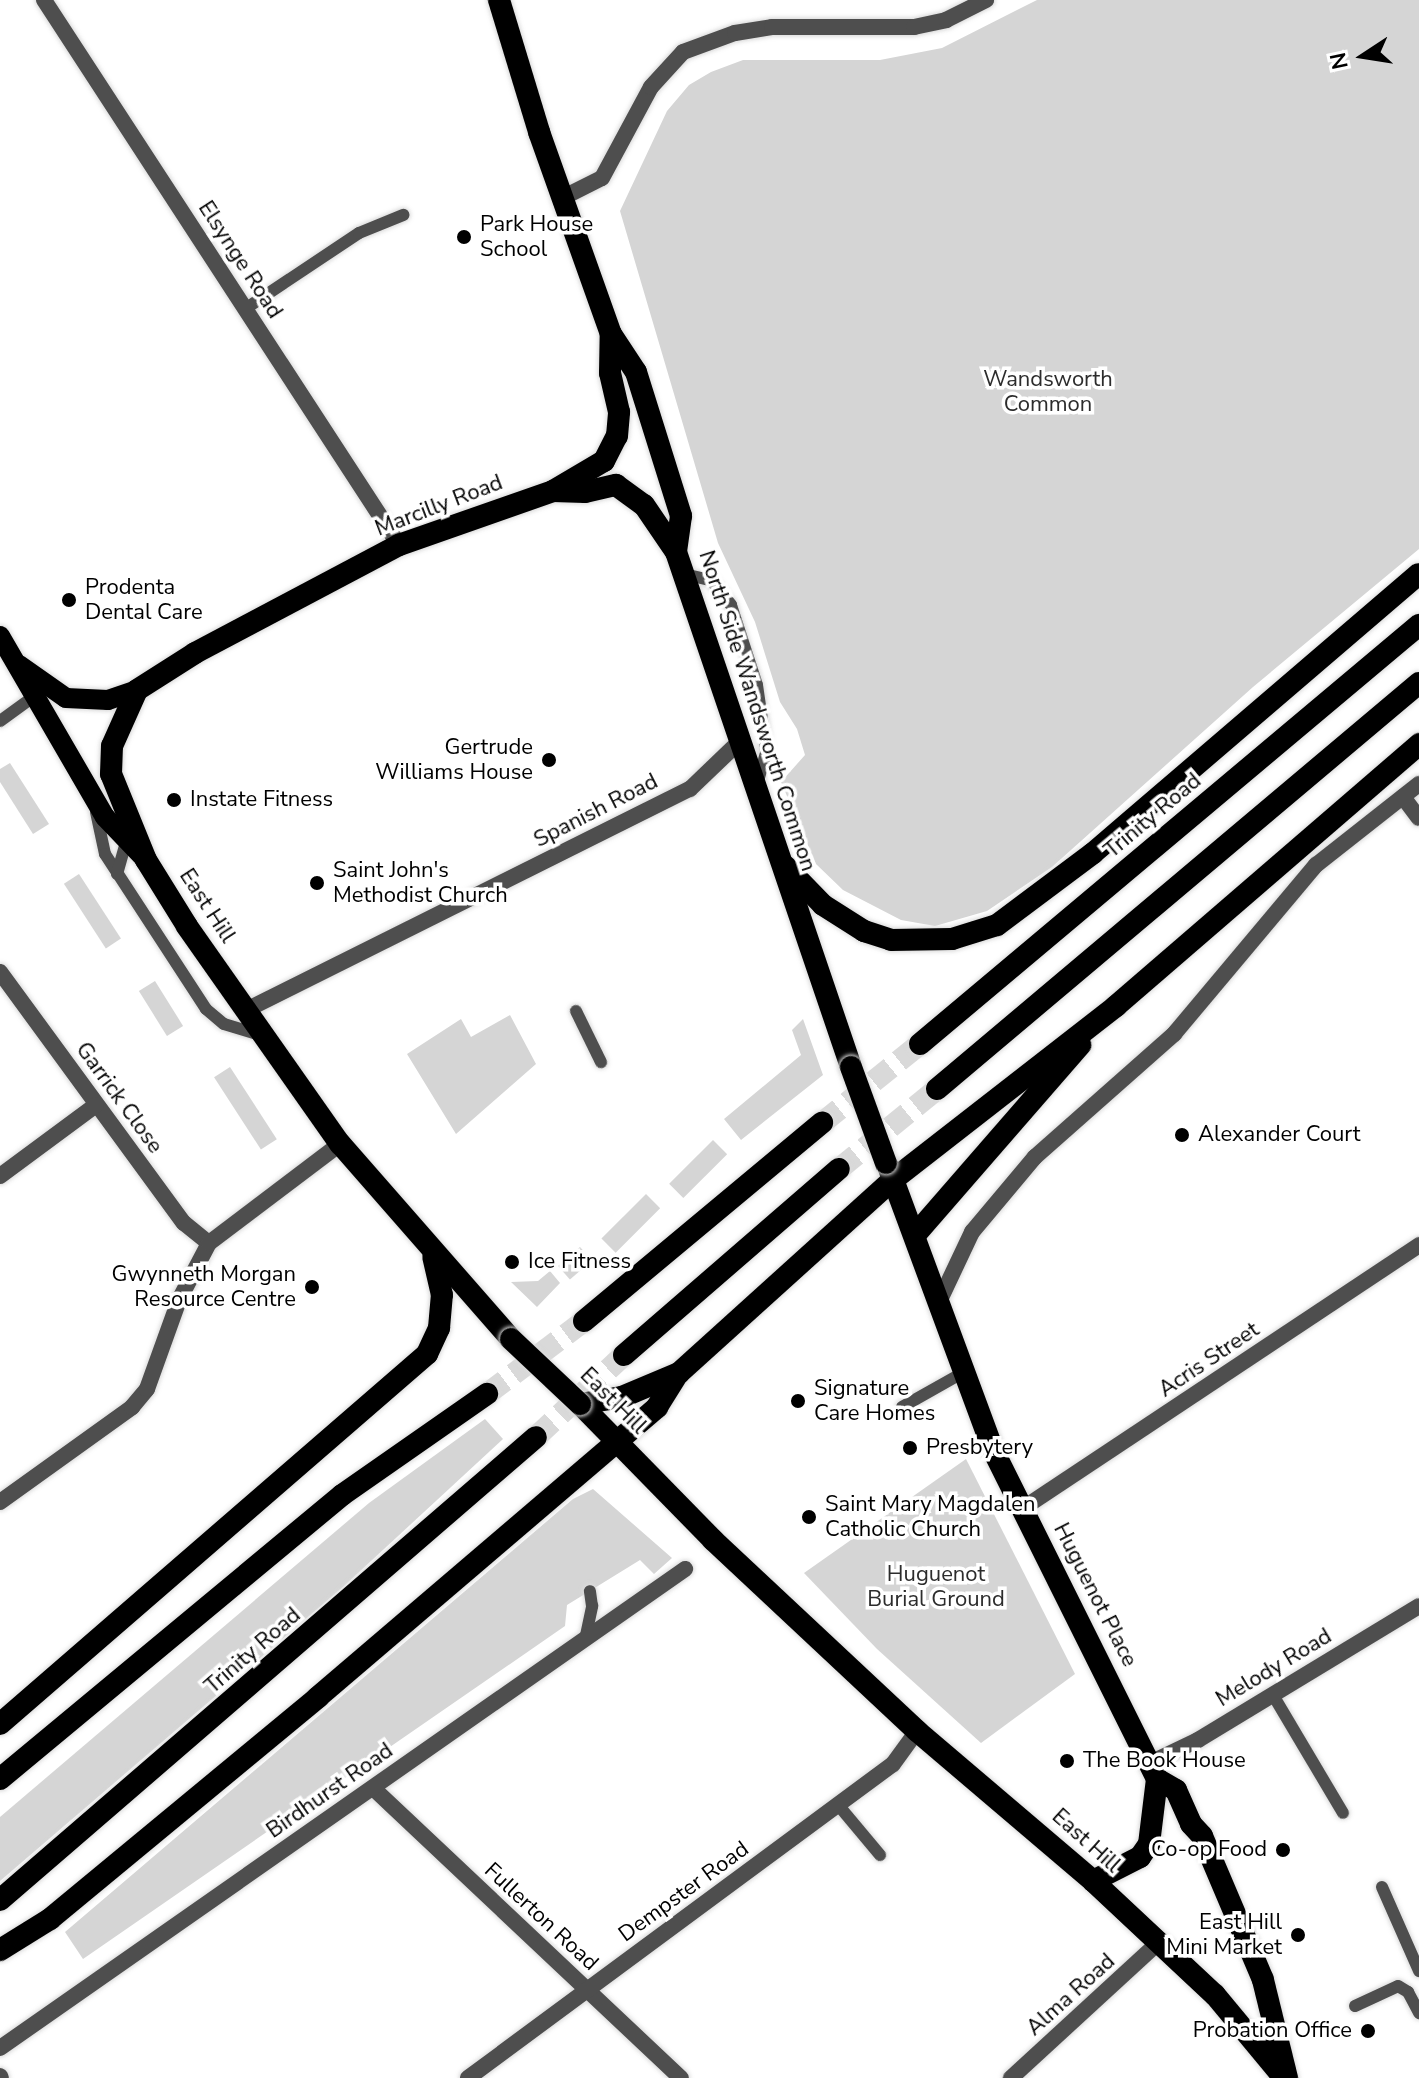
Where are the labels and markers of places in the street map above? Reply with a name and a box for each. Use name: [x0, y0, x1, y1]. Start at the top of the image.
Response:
place label: Park House School: [480, 211, 593, 262]
marker: Park House School: [455, 228, 473, 246]
place label: Prodenta Dental Care: [85, 574, 203, 626]
marker: Prodenta Dental Care: [60, 591, 78, 609]
place label: Gertrude Williams House: [375, 734, 533, 786]
marker: Gertrude Williams House: [540, 751, 558, 769]
place label: Instate Fitness: [190, 787, 333, 813]
marker: Instate Fitness: [165, 791, 183, 809]
place label: Saint John's Methodist Church: [333, 857, 508, 908]
marker: Saint John's Methodist Church: [308, 874, 326, 892]
place label: Alexander Court: [1198, 1122, 1360, 1148]
marker: Alexander Court: [1173, 1126, 1191, 1144]
place label: Ice Fitness: [528, 1249, 631, 1275]
marker: Ice Fitness: [503, 1253, 521, 1271]
place label: Gwynneth Morgan Resource Centre: [111, 1261, 296, 1312]
marker: Gwynneth Morgan Resource Centre: [303, 1278, 321, 1296]
place label: Signature Care Homes: [814, 1375, 935, 1426]
marker: Signature Care Homes: [789, 1392, 807, 1410]
place label: Presbytery: [926, 1435, 1033, 1461]
marker: Presbytery: [901, 1439, 919, 1457]
place label: Saint Mary Magdalen Catholic Church: [825, 1491, 1036, 1542]
marker: Saint Mary Magdalen Catholic Church: [800, 1508, 818, 1526]
place label: The Book House: [1083, 1748, 1246, 1774]
marker: The Book House: [1058, 1752, 1076, 1770]
place label: Co-op Food: [1151, 1837, 1267, 1863]
marker: Co-op Food: [1274, 1841, 1292, 1859]
place label: East Hill Mini Market: [1166, 1909, 1282, 1960]
marker: East Hill Mini Market: [1289, 1926, 1307, 1944]
place label: Probation Office: [1193, 2018, 1352, 2044]
marker: Probation Office: [1359, 2022, 1377, 2040]

